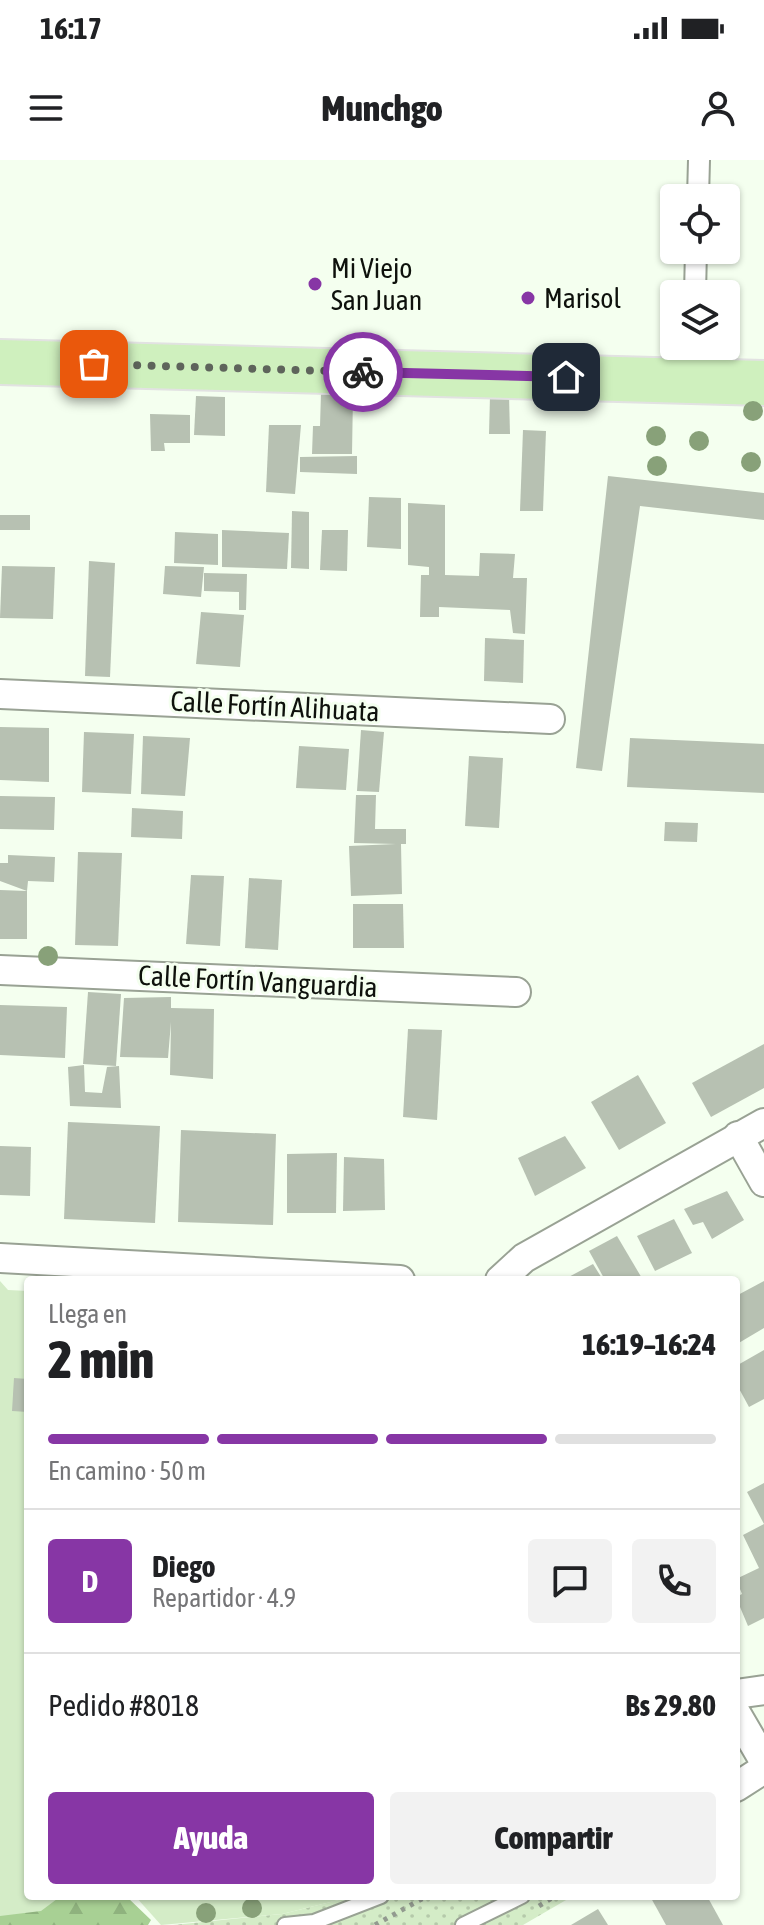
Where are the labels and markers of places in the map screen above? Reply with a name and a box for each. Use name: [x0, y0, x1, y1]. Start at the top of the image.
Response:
place label: Mi Viejo San Juan: [331, 252, 422, 316]
marker: Mi Viejo San Juan: [306, 275, 324, 293]
place label: Marisol: [544, 282, 622, 314]
marker: Marisol: [519, 289, 537, 307]
pin: [60, 330, 128, 398]
pin: [532, 343, 600, 411]

